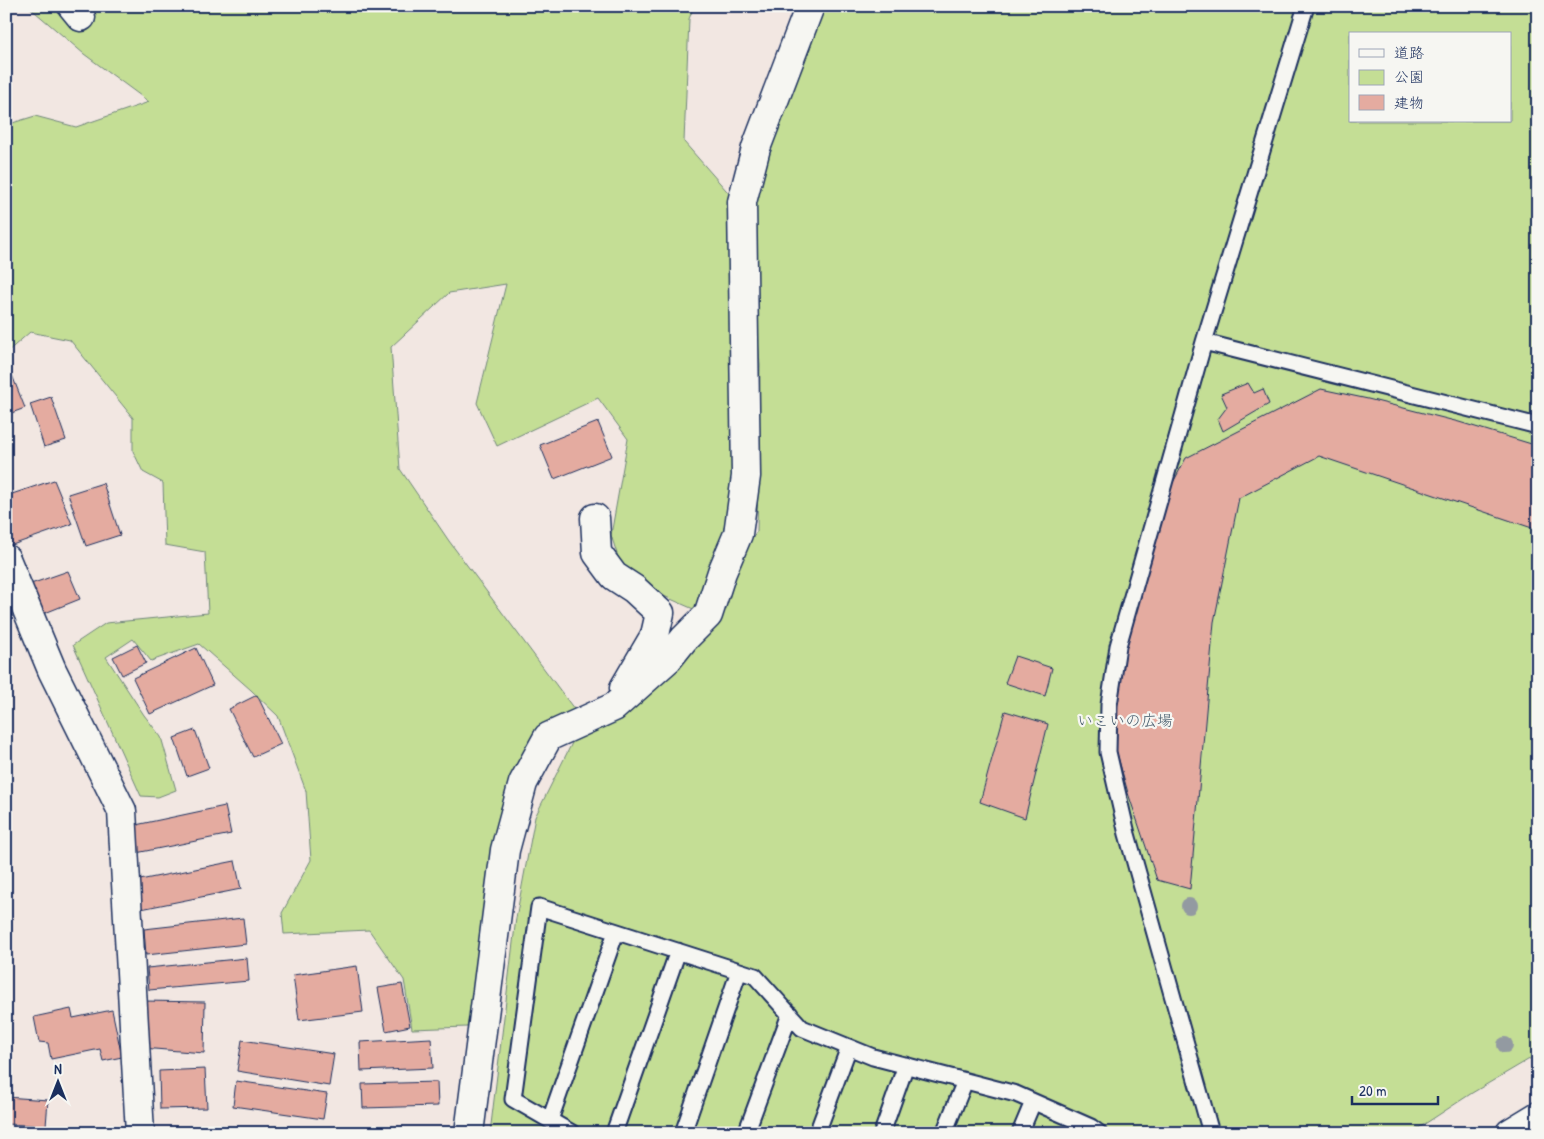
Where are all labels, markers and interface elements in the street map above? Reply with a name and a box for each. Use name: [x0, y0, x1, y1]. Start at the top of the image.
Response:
legend: [1349, 32, 1512, 122]
text: 道路: [1394, 42, 1424, 63]
text: 公園: [1394, 66, 1424, 87]
text: 建物: [1394, 92, 1424, 113]
park label: いこいの広場: [1077, 709, 1173, 731]
north arrow: [32, 1056, 82, 1106]
text: N: [54, 1059, 62, 1078]
scale bar: [1352, 1074, 1438, 1106]
text: 20 m: [1359, 1080, 1386, 1101]

